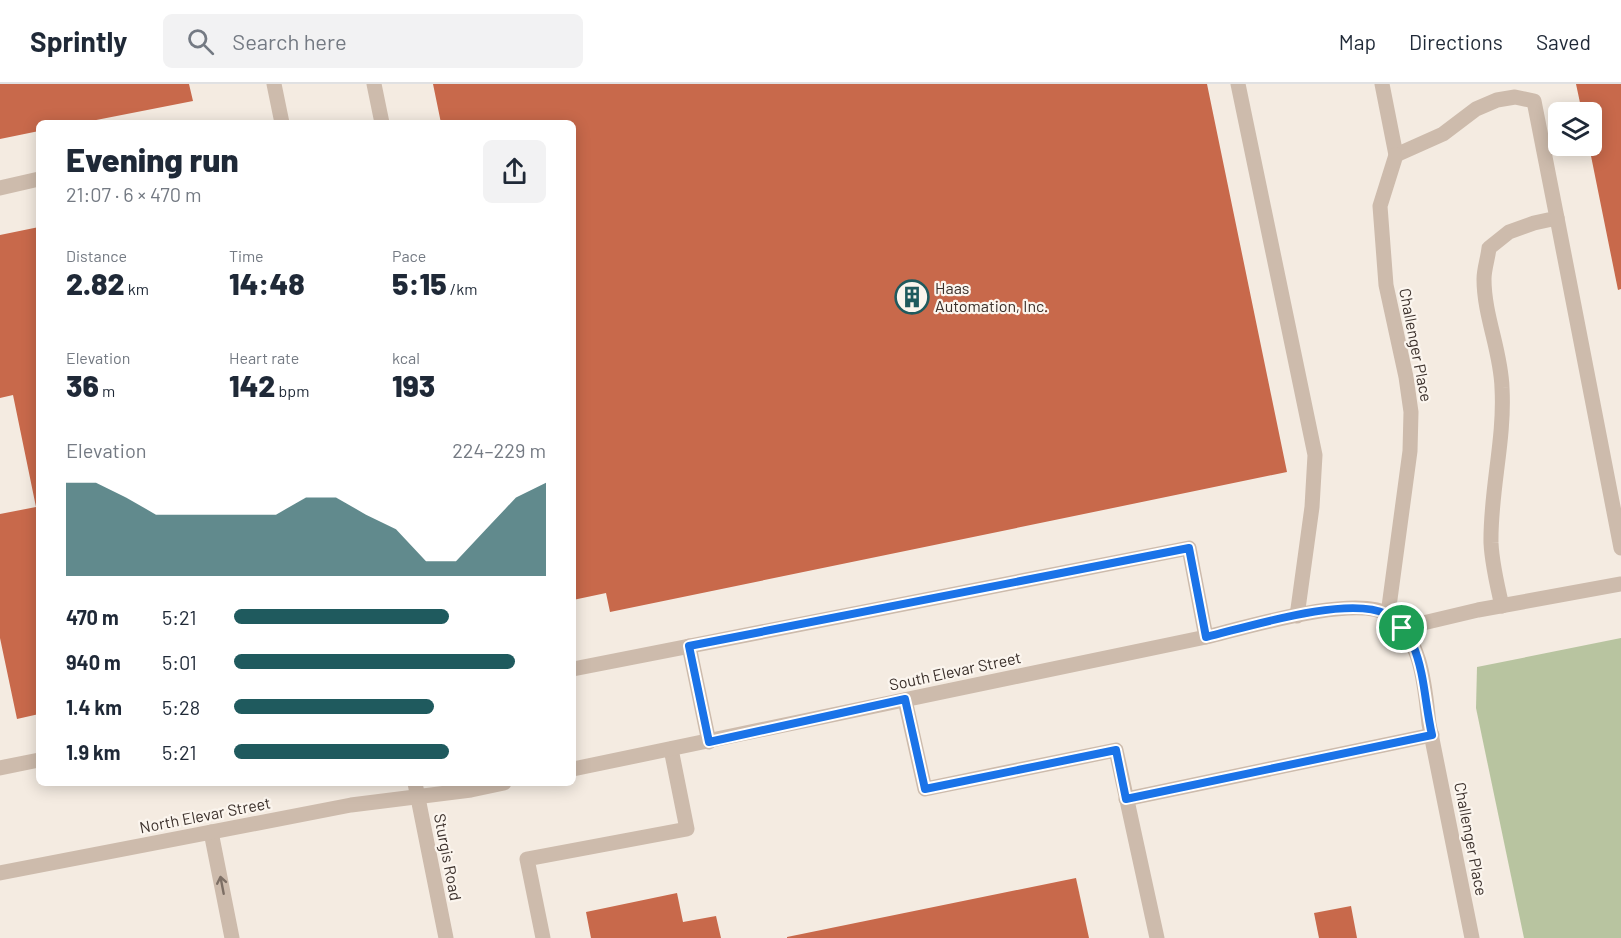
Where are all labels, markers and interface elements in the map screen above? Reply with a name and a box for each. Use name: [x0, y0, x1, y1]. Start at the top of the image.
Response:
search box: [163, 14, 583, 68]
text: Sprintly: [30, 24, 127, 58]
icon: search: [184, 25, 217, 58]
text: Search here: [232, 28, 347, 54]
text: Map: [1339, 29, 1376, 54]
text: Directions: [1409, 29, 1503, 54]
text: Saved: [1536, 29, 1591, 54]
map controls: [1548, 102, 1602, 156]
button: layers: [1548, 102, 1602, 156]
text: Evening run: [66, 139, 239, 179]
button: share: [483, 140, 546, 203]
text: 21:07 · 6 × 470 m: [66, 182, 202, 206]
text: Distance: [66, 246, 127, 265]
text: Time: [229, 246, 264, 265]
text: Pace: [392, 246, 426, 265]
text: 2.82: [66, 265, 125, 301]
text: 14:48: [229, 265, 305, 301]
text: 5:15: [392, 265, 447, 301]
place label: Haas Automation, Inc.: [935, 278, 1048, 315]
text: km: [125, 279, 149, 298]
text: /km: [447, 279, 478, 298]
building icon: Haas Automation, Inc.: [894, 279, 930, 315]
street label: Challenger Place: [1396, 287, 1437, 403]
text: Elevation: [66, 348, 130, 367]
text: Heart rate: [229, 348, 299, 367]
text: kcal: [392, 348, 420, 367]
text: 36: [66, 367, 99, 403]
text: 142: [229, 367, 275, 403]
text: 193: [392, 367, 435, 403]
text: m: [99, 381, 115, 400]
text: bpm: [275, 381, 309, 400]
text: Elevation: [66, 438, 147, 462]
text: 224–229 m: [452, 438, 546, 462]
pin: [1376, 602, 1427, 653]
text: 470 m: [66, 605, 119, 629]
text: 5:21: [162, 605, 197, 629]
icon: arrive: [1385, 611, 1418, 644]
street label: South Elevar Street: [887, 647, 1023, 694]
text: 940 m: [66, 650, 121, 674]
text: 5:01: [162, 650, 197, 674]
text: 1.4 km: [66, 695, 122, 719]
text: 5:28: [162, 695, 200, 719]
text: 1.9 km: [66, 740, 120, 764]
text: 5:21: [162, 740, 197, 764]
street label: Challenger Place: [1451, 781, 1492, 897]
street label: North Elevar Street: [138, 792, 272, 837]
street label: Sturgis Road: [431, 812, 466, 902]
one-way arrow: [216, 875, 227, 895]

